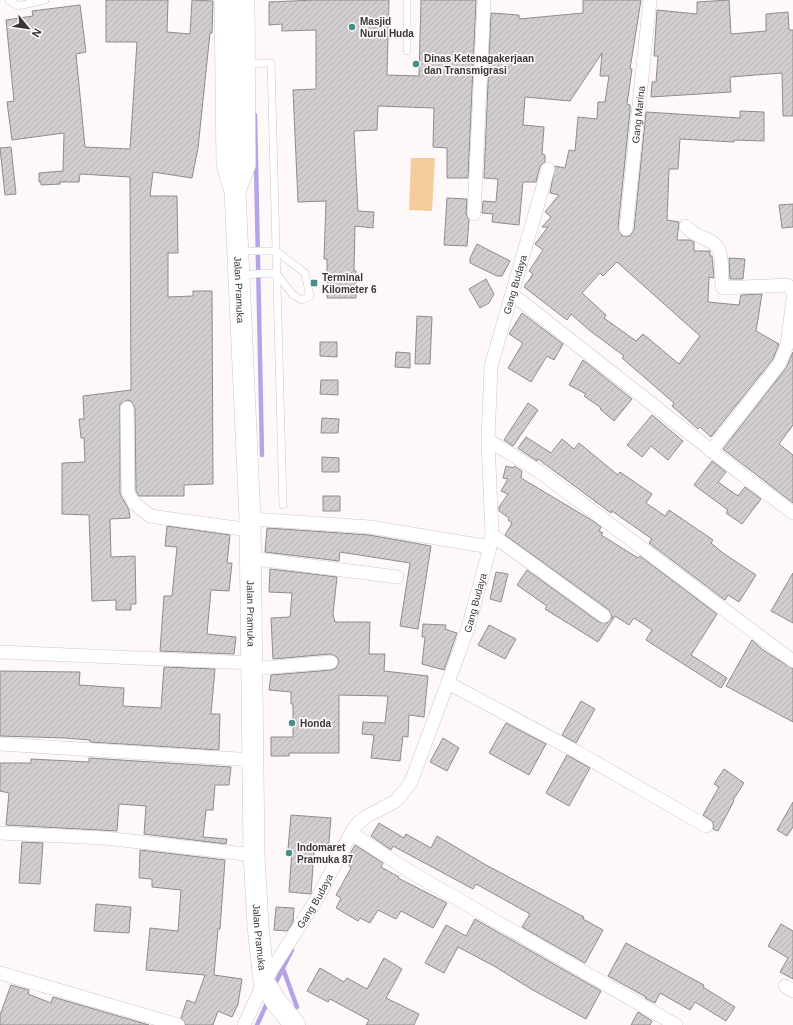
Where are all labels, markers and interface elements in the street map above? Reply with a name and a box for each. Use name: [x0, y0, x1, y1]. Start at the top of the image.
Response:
north arrow: [8, 8, 48, 48]
place label: Masjid Nurul Huda: [360, 16, 414, 39]
marker: Masjid Nurul Huda: [347, 22, 357, 32]
text: N: [30, 26, 44, 39]
place label: Dinas Ketenagakerjaan dan Transmigrasi: [424, 53, 534, 76]
marker: Dinas Ketenagakerjaan dan Transmigrasi: [411, 59, 421, 69]
street label: Gang Marina: [630, 85, 647, 144]
street label: Gang Budaya: [501, 253, 529, 315]
street label: Jalan Pramuka: [232, 256, 247, 324]
place label: Terminal Kilometer 6: [322, 272, 377, 295]
marker: Terminal Kilometer 6: [309, 278, 319, 288]
street label: Gang Budaya: [461, 571, 488, 634]
street label: Jalan Pramuka: [245, 580, 257, 647]
marker: Honda: [287, 718, 297, 728]
place label: Honda: [300, 718, 332, 729]
place label: Indomaret Pramuka 87: [297, 842, 354, 865]
marker: Indomaret Pramuka 87: [284, 848, 294, 858]
street label: Gang Budaya: [294, 871, 335, 930]
street label: Jalan Pramuka: [251, 904, 268, 971]

